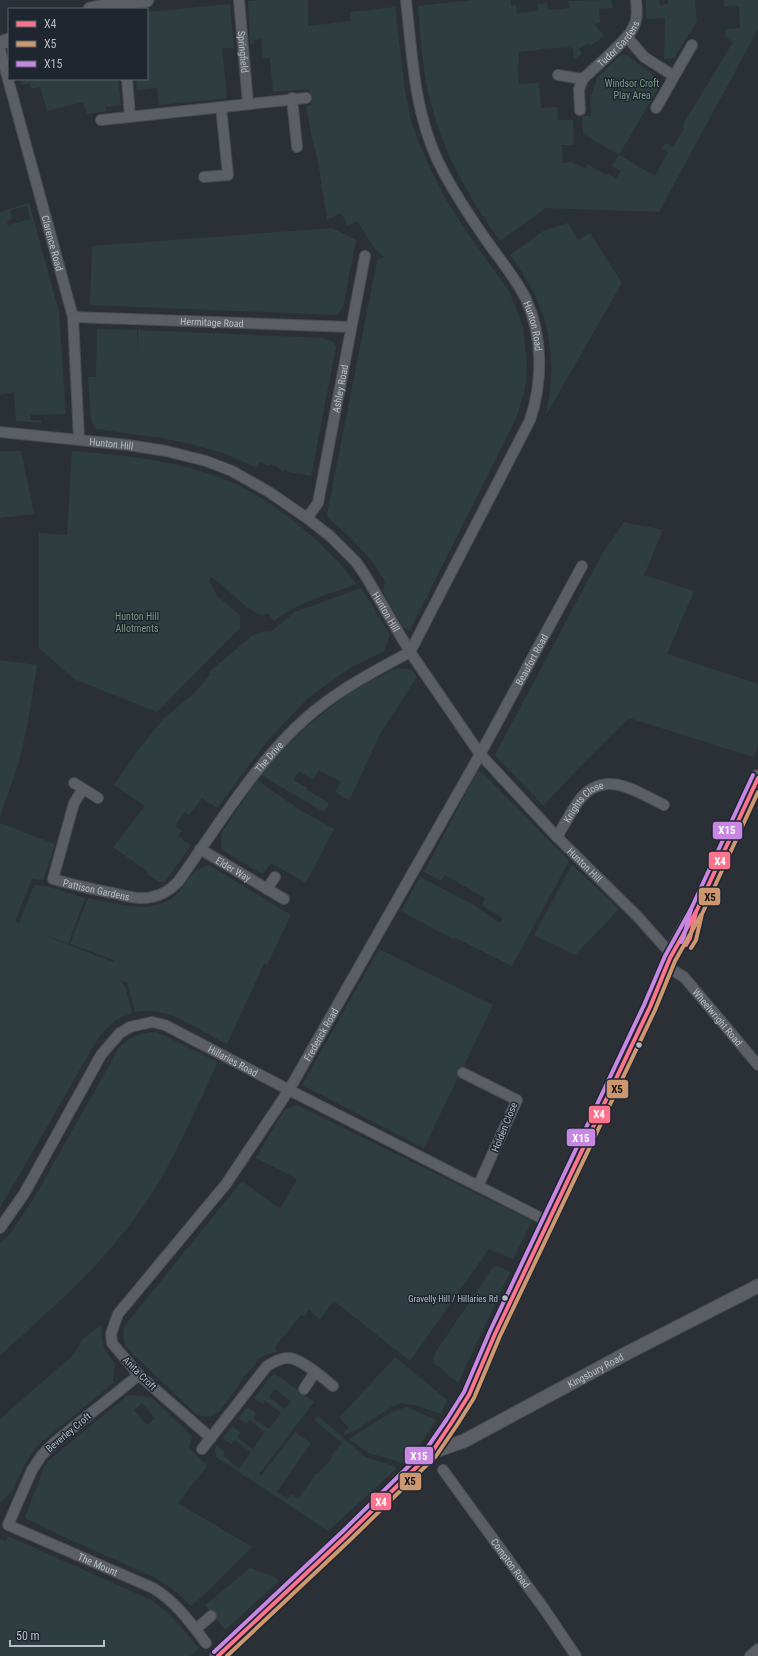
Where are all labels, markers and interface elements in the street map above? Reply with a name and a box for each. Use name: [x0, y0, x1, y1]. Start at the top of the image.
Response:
legend: [8, 8, 148, 80]
text: X4: [44, 17, 57, 31]
street label: Tudor Gardens: [595, 19, 642, 69]
street label: Springfield: [236, 30, 250, 73]
text: X5: [44, 37, 57, 51]
text: X15: [44, 57, 63, 71]
park label: Windsor Croft Play Area: [605, 78, 659, 101]
street label: Clarence Road: [39, 214, 65, 272]
street label: Hunton Road: [521, 299, 544, 351]
street label: Hermitage Road: [180, 316, 244, 329]
street label: Ashley Road: [330, 364, 350, 414]
street label: Hunton Hill: [89, 436, 134, 452]
street label: Hunton Hill: [370, 590, 402, 634]
park label: Hunton Hill Allotments: [115, 611, 159, 634]
street label: Beaufort Road: [513, 632, 550, 687]
street label: The Drive: [253, 739, 286, 775]
street label: Knights Close: [562, 780, 605, 825]
line badge: X15: [712, 821, 743, 840]
text: X15: [718, 824, 736, 837]
street label: Hunton Hill: [565, 846, 604, 884]
line badge: X4: [708, 851, 731, 870]
street label: Elder Way: [214, 855, 253, 884]
text: X4: [714, 855, 726, 868]
street label: Pattison Gardens: [62, 877, 131, 903]
line badge: X5: [698, 887, 721, 906]
text: X5: [704, 891, 716, 904]
street label: Wheelwright Road: [690, 987, 744, 1048]
street label: Frederick Road: [302, 1006, 340, 1063]
unlabelled marker: [634, 1040, 644, 1050]
street label: Hillaries Road: [206, 1044, 260, 1079]
line badge: X5: [606, 1079, 629, 1099]
text: X5: [611, 1083, 623, 1096]
street label: Holden Close: [490, 1100, 520, 1154]
line badge: X4: [588, 1105, 611, 1124]
text: X4: [593, 1108, 605, 1121]
line badge: X15: [566, 1128, 596, 1147]
text: X15: [572, 1132, 590, 1145]
marker: Gravelly Hill / Hillaries Rd: [500, 1293, 510, 1303]
place label: Gravelly Hill / Hillaries Rd: [408, 1294, 498, 1304]
street label: Kingsbury Road: [566, 1351, 625, 1390]
street label: Anita Croft: [121, 1354, 159, 1392]
street label: Beverley Croft: [44, 1410, 93, 1454]
line badge: X15: [404, 1446, 434, 1465]
text: X15: [410, 1450, 428, 1463]
line badge: X5: [399, 1472, 422, 1491]
text: X5: [404, 1475, 416, 1488]
line badge: X4: [370, 1492, 392, 1511]
text: X4: [375, 1496, 387, 1509]
street label: Compton Road: [489, 1536, 532, 1590]
street label: The Mount: [76, 1551, 119, 1578]
scale bar: [10, 1622, 104, 1648]
text: 50 m: [16, 1629, 40, 1643]

